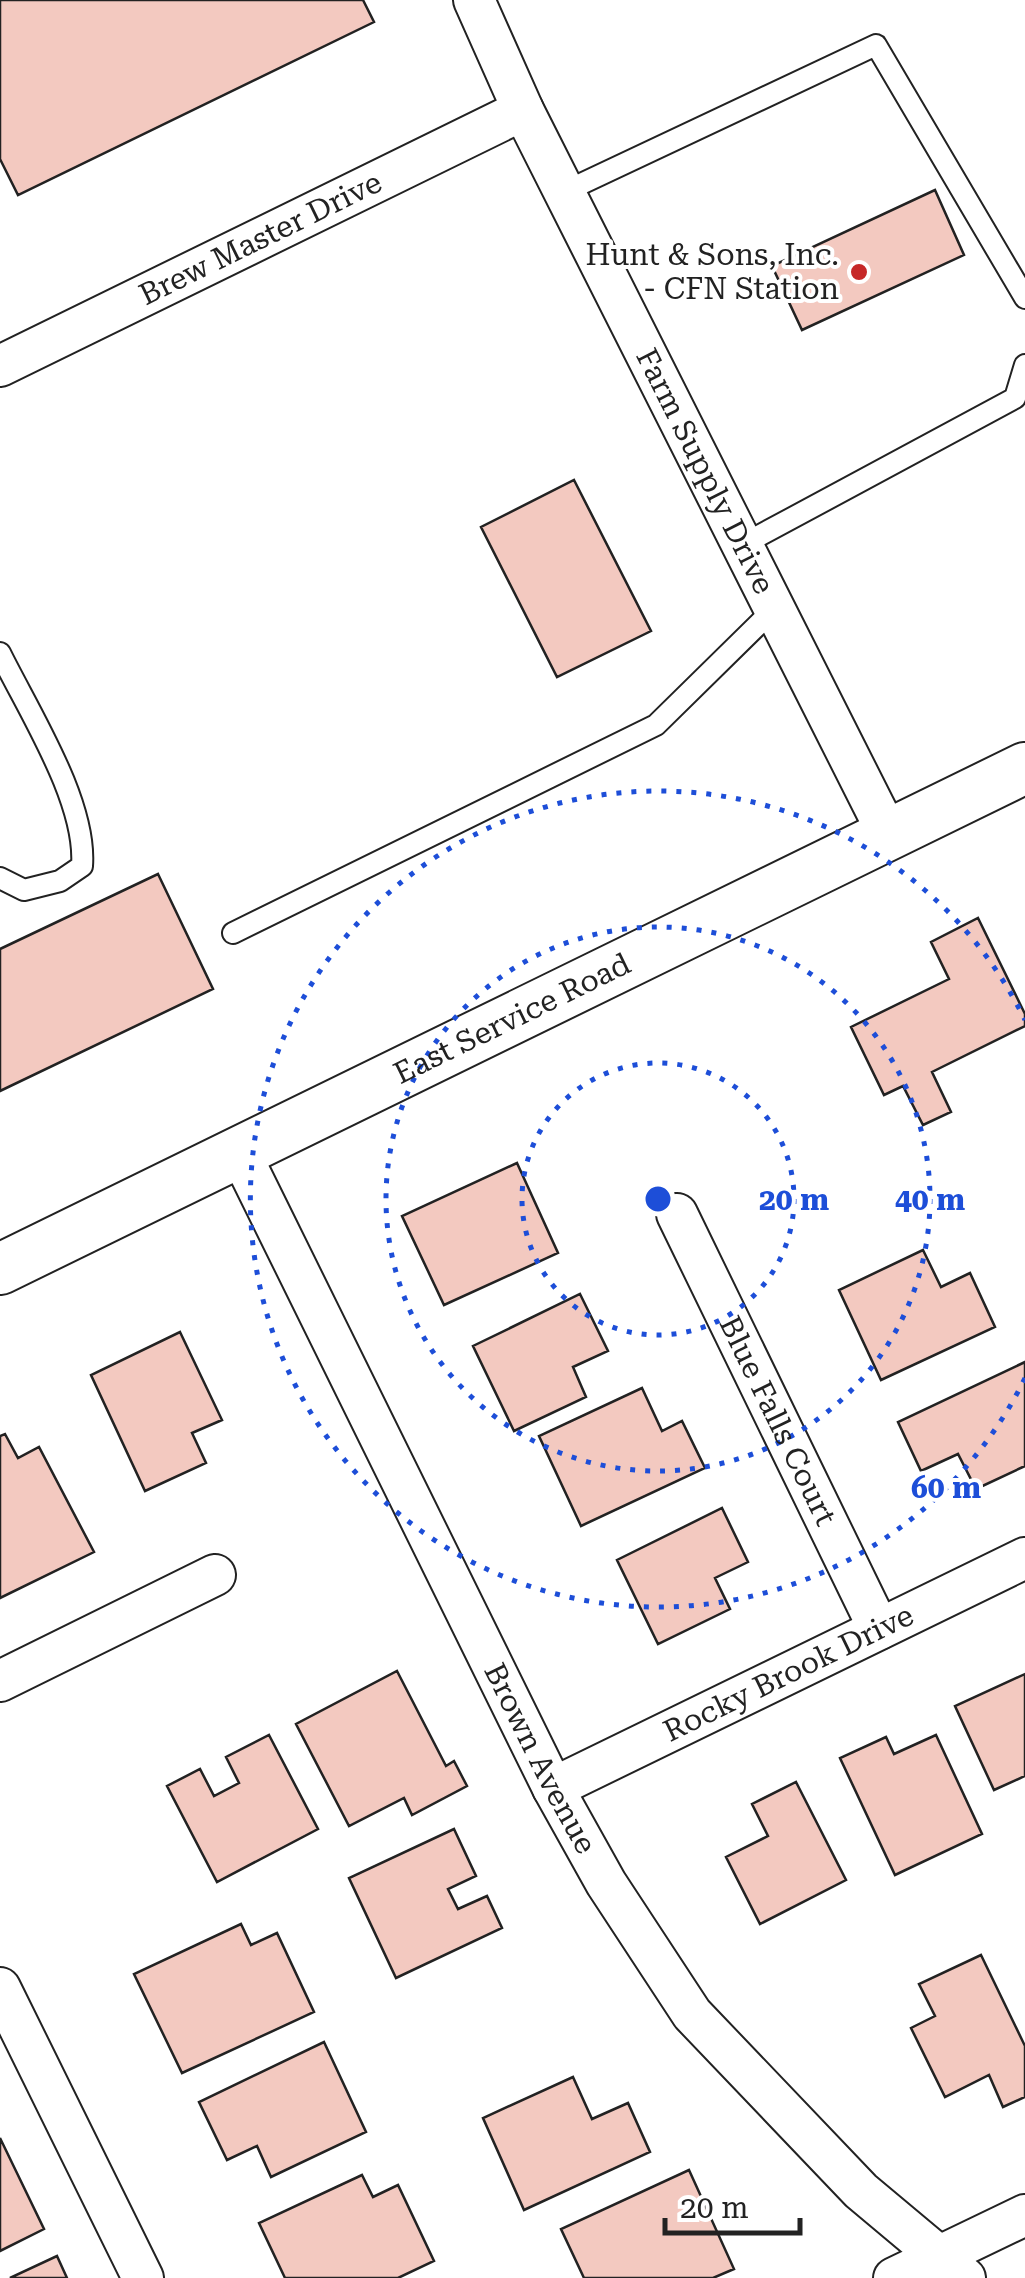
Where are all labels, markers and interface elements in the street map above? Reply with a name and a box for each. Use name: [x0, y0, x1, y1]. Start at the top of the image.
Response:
street label: Brew Master Drive: [133, 164, 387, 312]
place label: Hunt & Sons, Inc. - CFN Station: [586, 237, 839, 306]
marker: Hunt & Sons, Inc. - CFN Station: [848, 261, 870, 283]
street label: Farm Supply Drive: [629, 343, 782, 599]
street label: East Service Road: [388, 946, 636, 1091]
centre of rings: [640, 1181, 676, 1217]
text: 20 m: [759, 1182, 829, 1217]
text: 40 m: [895, 1182, 965, 1217]
street label: Blue Falls Court: [712, 1310, 844, 1531]
text: 60 m: [911, 1470, 981, 1505]
street label: Rocky Brook Drive: [658, 1597, 919, 1748]
street label: Brown Avenue: [477, 1657, 604, 1860]
scale bar: [665, 2173, 800, 2235]
text: 20 m: [680, 2190, 749, 2225]

